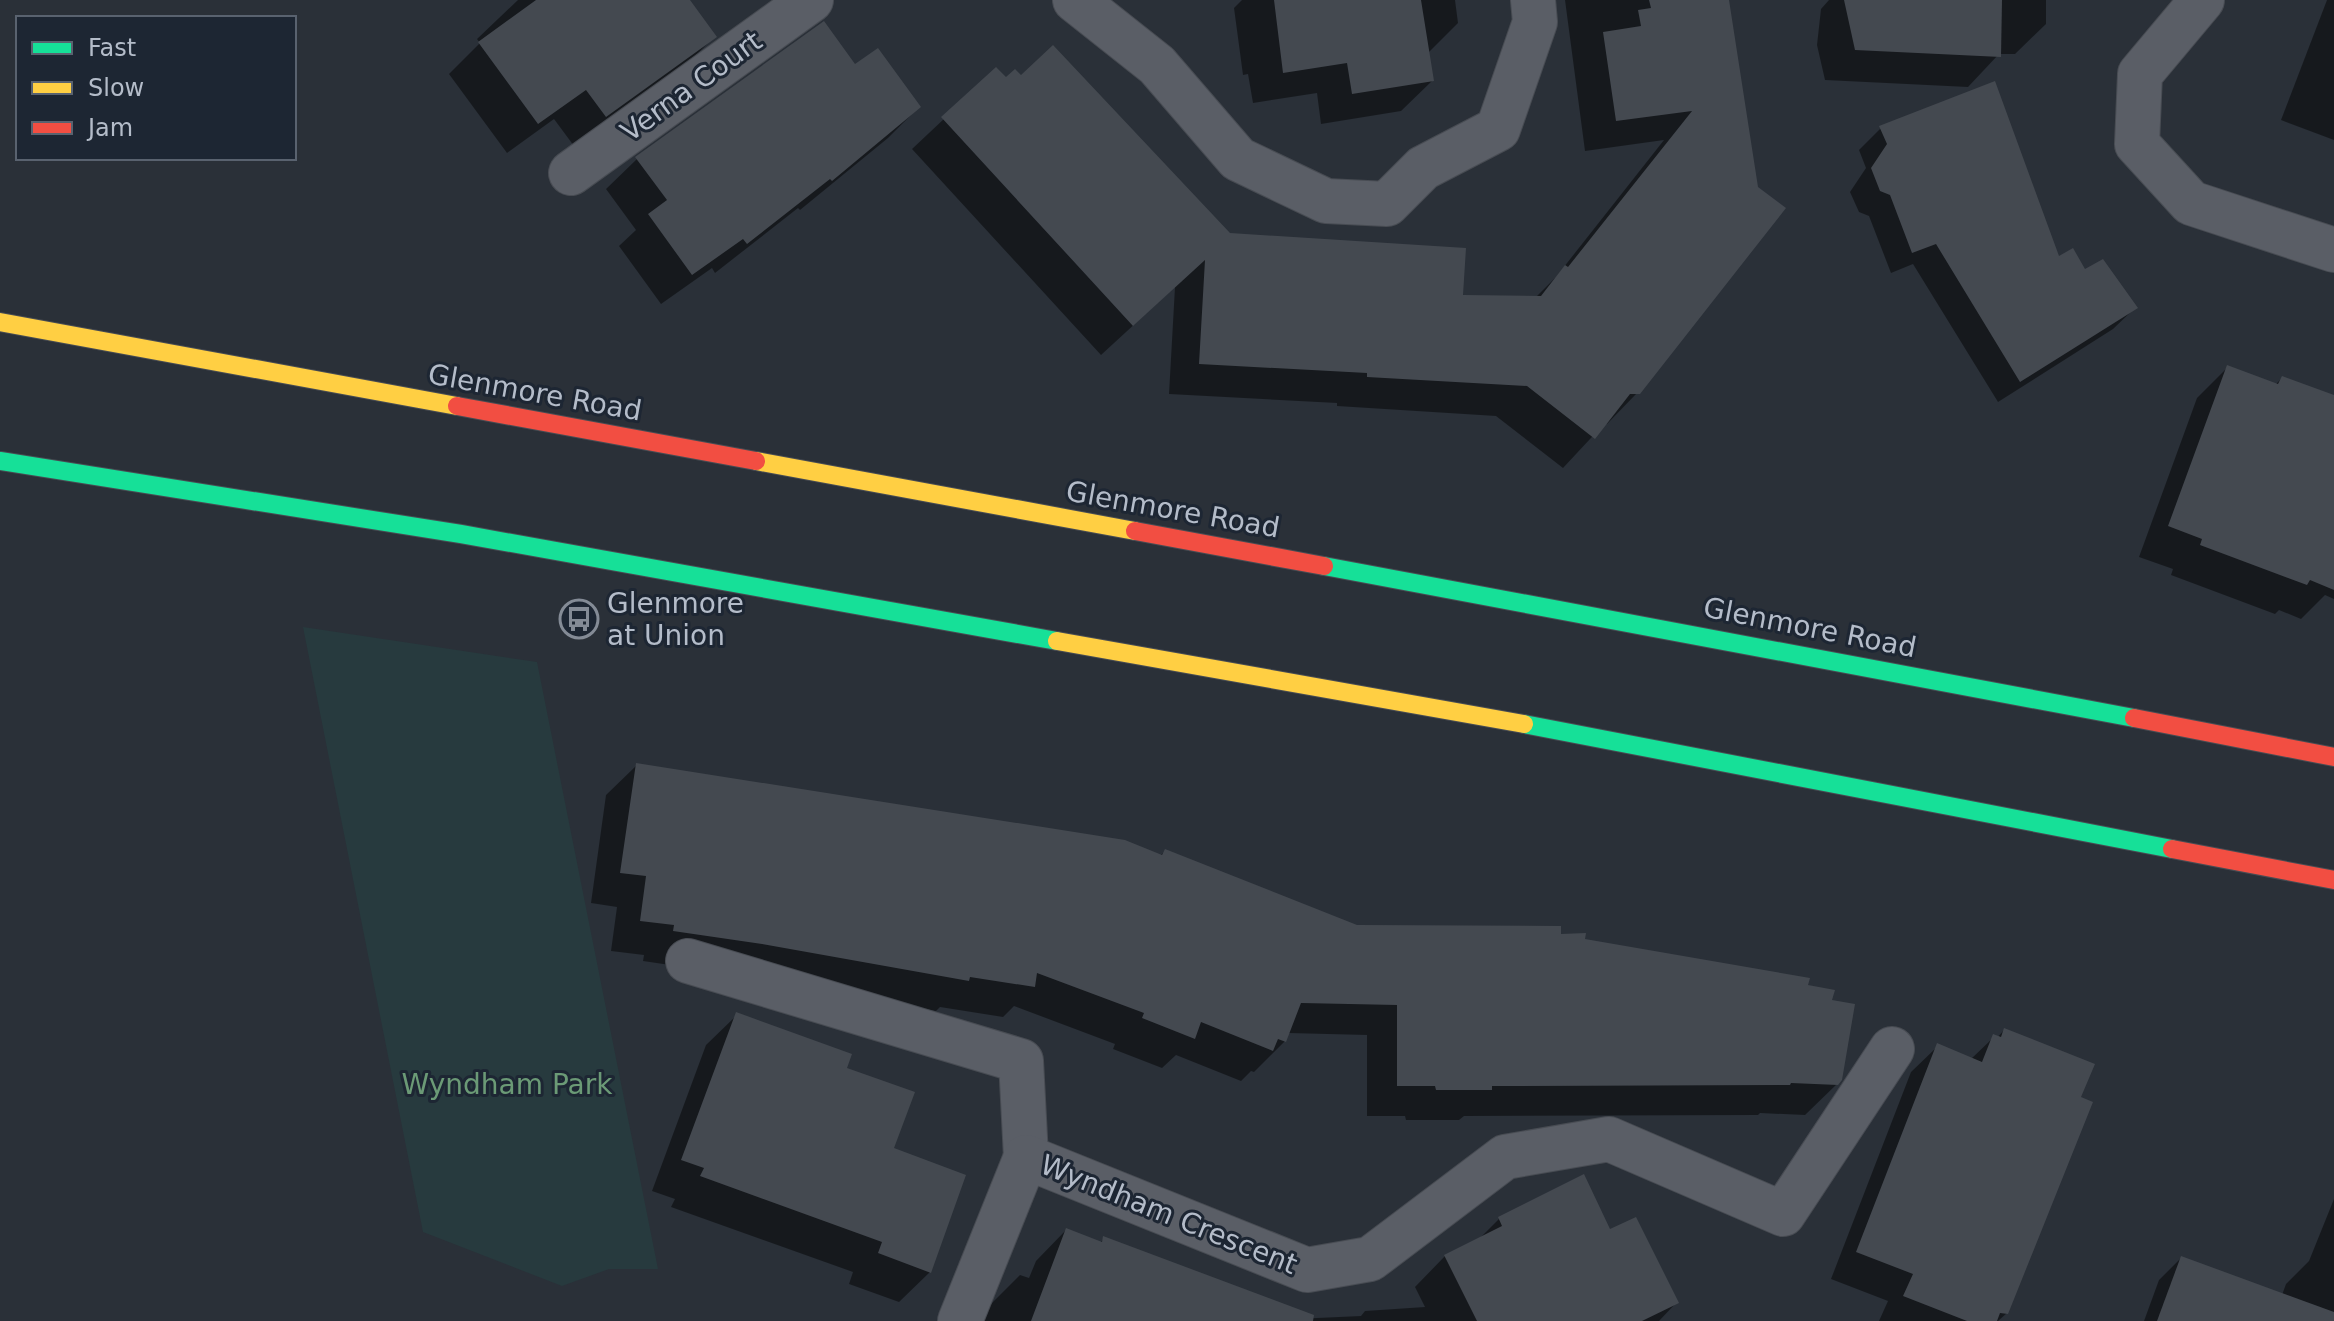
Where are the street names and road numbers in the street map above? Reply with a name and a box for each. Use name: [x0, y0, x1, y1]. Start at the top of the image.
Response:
street label: Verna Court: [614, 24, 768, 149]
street label: Glenmore Road: [426, 357, 644, 428]
street label: Glenmore Road: [1064, 474, 1282, 545]
street label: Glenmore Road: [1701, 591, 1919, 664]
street label: Wyndham Crescent: [1036, 1148, 1302, 1281]

